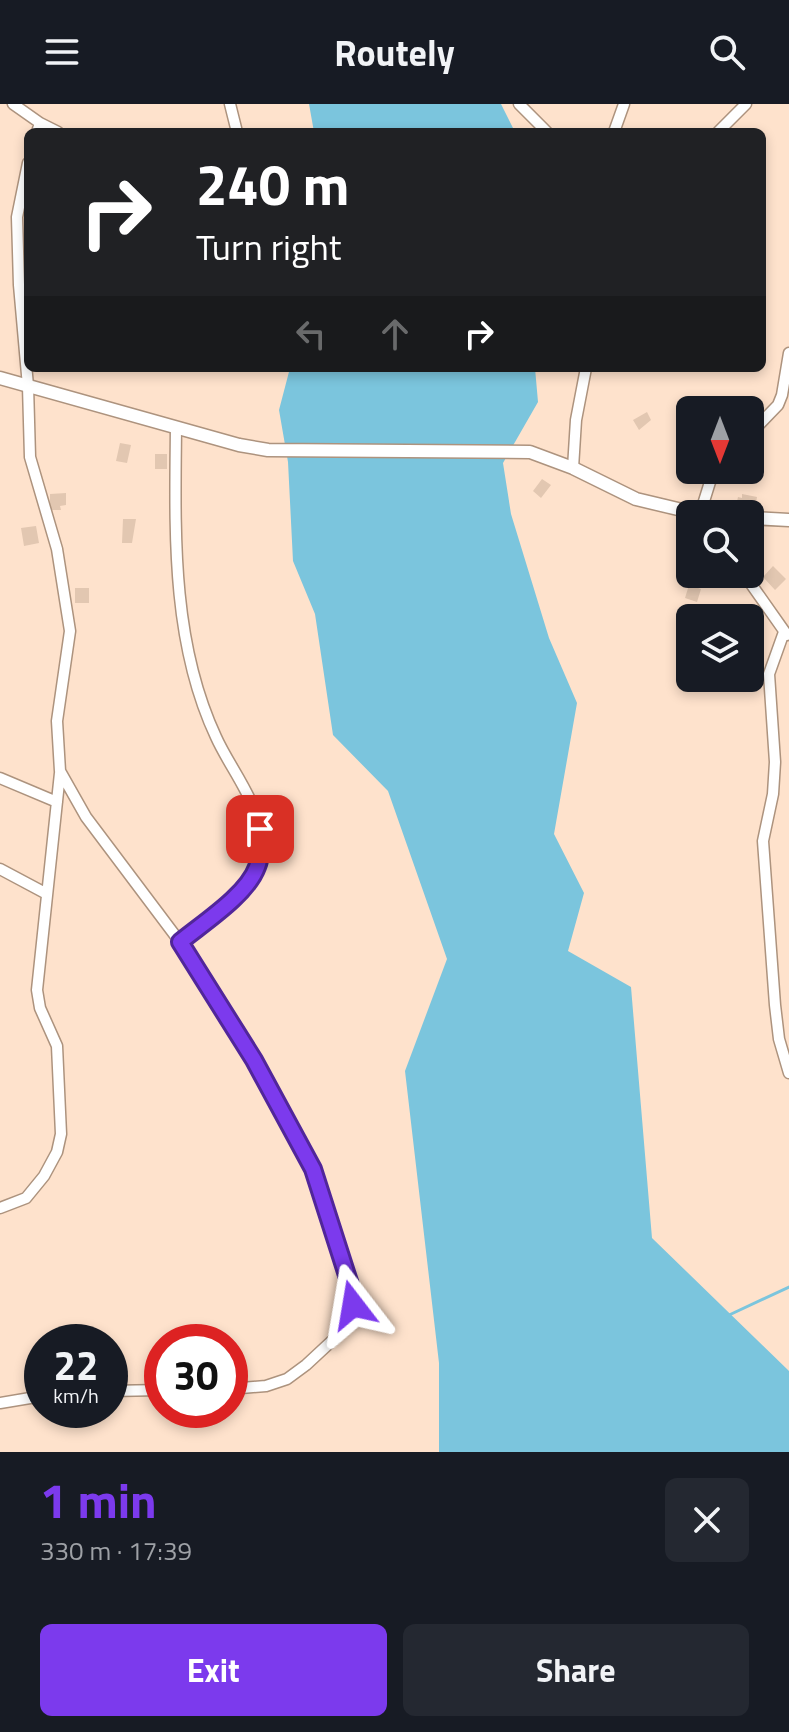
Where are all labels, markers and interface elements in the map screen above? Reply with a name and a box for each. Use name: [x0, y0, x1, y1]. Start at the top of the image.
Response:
text: Routely: [334, 25, 455, 80]
icon: menu: [40, 30, 84, 74]
icon: search: [705, 30, 749, 74]
text: 240 m: [196, 142, 349, 227]
icon: right: [64, 160, 168, 264]
text: Turn right: [196, 219, 341, 274]
icon: left: [289, 312, 333, 356]
icon: ahead: [373, 312, 417, 356]
icon: right: [457, 312, 501, 356]
north arrow: [676, 396, 764, 484]
map controls: [676, 396, 764, 692]
button: search: [676, 500, 764, 588]
button: layers: [676, 604, 764, 692]
pin: [226, 795, 294, 863]
icon: arrive: [238, 807, 282, 851]
position arrow: [311, 1263, 395, 1347]
speed limit sign: 30: [144, 1324, 248, 1428]
text: 22: [54, 1335, 98, 1396]
text: km/h: [53, 1380, 99, 1411]
text: 1 min: [40, 1464, 157, 1537]
button: close: [665, 1478, 749, 1562]
text: 330 m · 17:39: [40, 1531, 192, 1570]
button: Exit: [40, 1624, 387, 1716]
button: Share: [403, 1624, 749, 1716]

